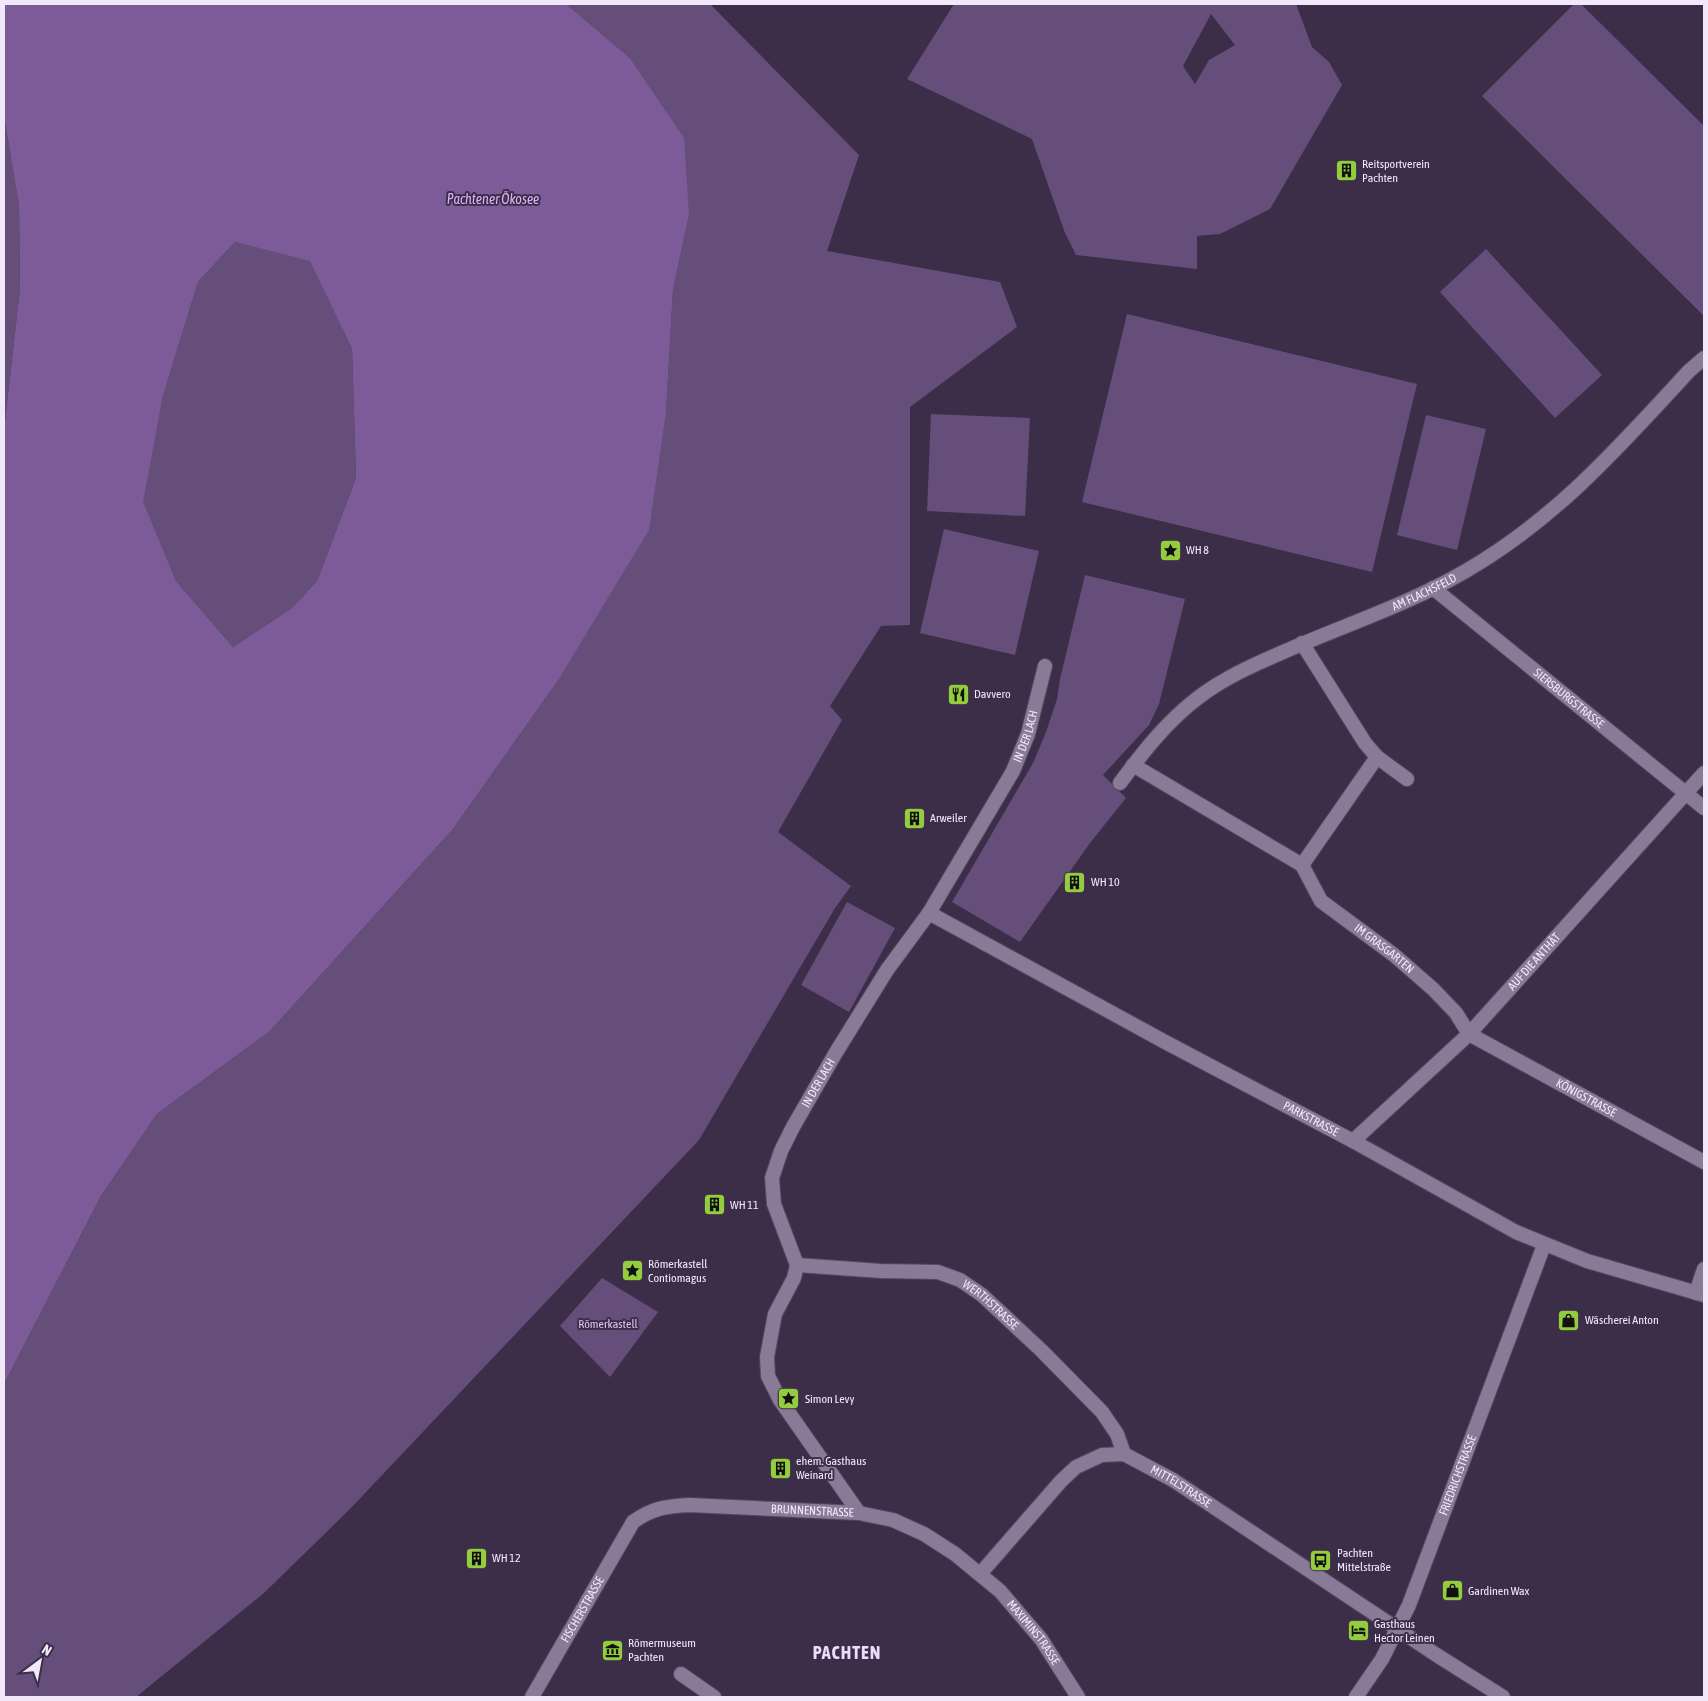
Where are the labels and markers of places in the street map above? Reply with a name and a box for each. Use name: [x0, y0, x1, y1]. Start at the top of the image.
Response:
place label: Reitsportverein Pachten: [1362, 157, 1430, 185]
building icon: Reitsportverein Pachten: [1334, 159, 1358, 183]
place icon: WH 8: [1158, 538, 1182, 562]
place label: WH 8: [1186, 543, 1209, 557]
restaurant icon: Davvero: [946, 682, 970, 706]
place label: Davvero: [974, 687, 1011, 701]
building icon: Arweiler: [902, 806, 926, 830]
place label: Arweiler: [930, 811, 967, 825]
building icon: WH 10: [1063, 870, 1087, 894]
place label: WH 10: [1091, 875, 1120, 889]
building icon: WH 11: [702, 1193, 726, 1217]
place label: WH 11: [730, 1198, 759, 1212]
place label: Römerkastell Contiomagus: [648, 1257, 708, 1285]
place icon: Römerkastell Contiomagus: [620, 1259, 644, 1283]
shop icon: Wäscherei Anton: [1557, 1308, 1581, 1332]
place label: Wäscherei Anton: [1585, 1313, 1659, 1327]
place icon: Simon Levy: [777, 1387, 801, 1411]
place label: Simon Levy: [805, 1392, 854, 1406]
place label: ehem. Gasthaus Weinard: [796, 1454, 866, 1482]
building icon: ehem. Gasthaus Weinard: [768, 1456, 792, 1480]
building icon: WH 12: [464, 1546, 488, 1570]
place label: Pachten Mittelstraße: [1337, 1546, 1391, 1574]
bus stop icon: Pachten Mittelstraße: [1309, 1548, 1333, 1572]
place label: WH 12: [492, 1551, 521, 1565]
shop icon: Gardinen Wax: [1440, 1579, 1464, 1603]
place label: Gardinen Wax: [1468, 1584, 1530, 1598]
place label: Gasthaus Hector Leinen: [1374, 1617, 1435, 1645]
hotel icon: Gasthaus Hector Leinen: [1346, 1619, 1370, 1643]
place label: Römermuseum Pachten: [628, 1636, 696, 1664]
museum icon: Römermuseum Pachten: [600, 1638, 624, 1662]

